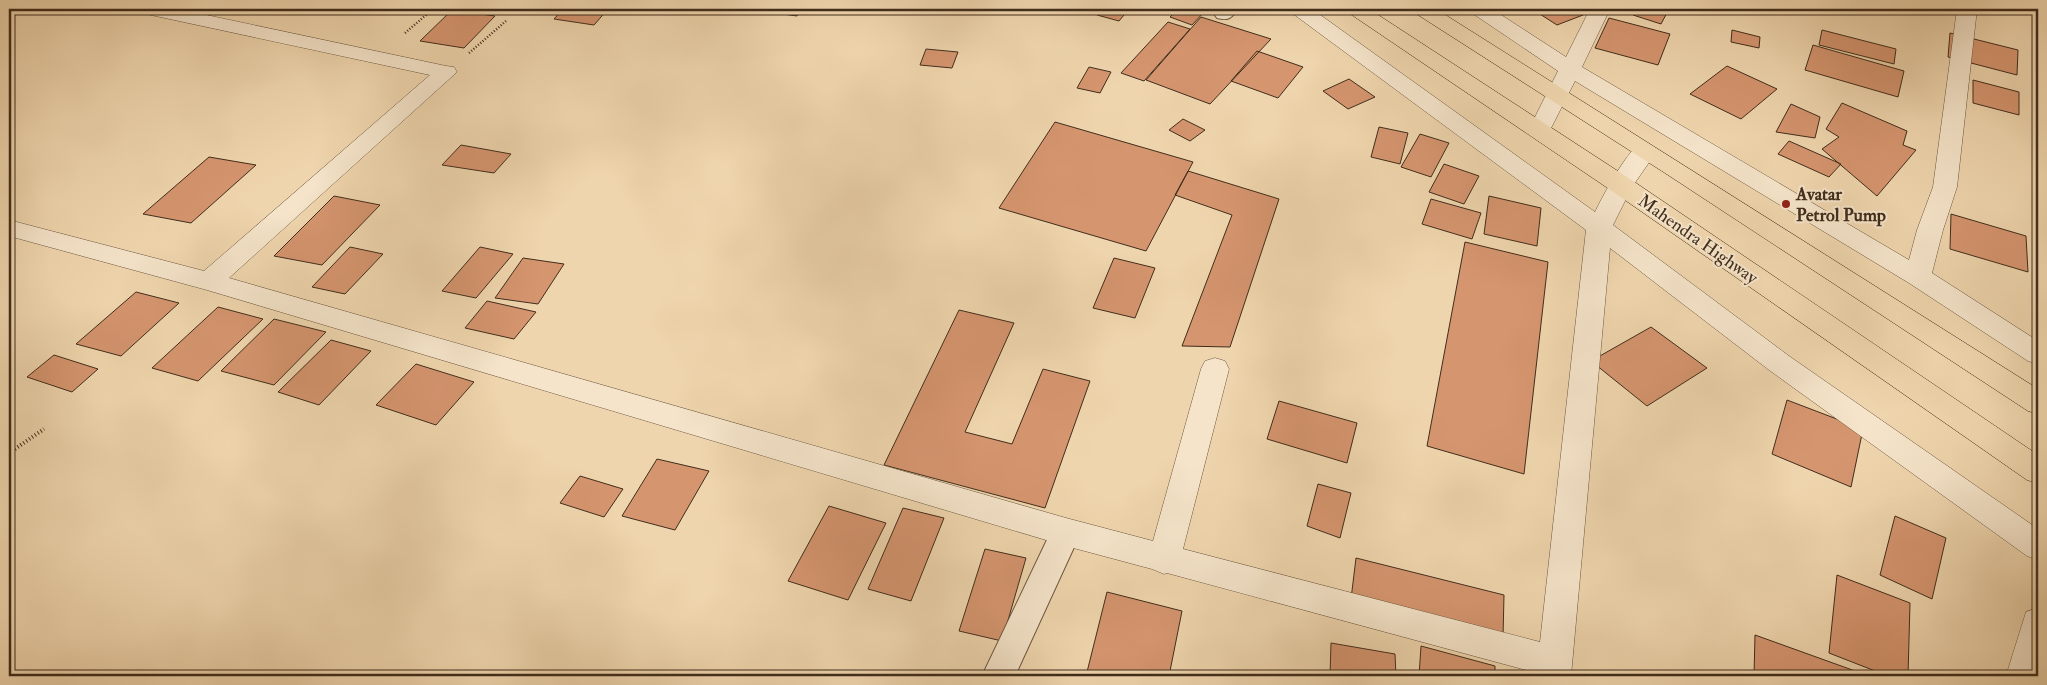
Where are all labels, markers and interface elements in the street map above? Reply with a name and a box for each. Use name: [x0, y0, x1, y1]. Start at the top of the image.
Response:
place label: Avatar Petrol Pump: [1795, 183, 1886, 227]
street label: Mahendra Highway: [1633, 189, 1763, 290]
marker: Avatar Petrol Pump: [1780, 198, 1792, 210]

